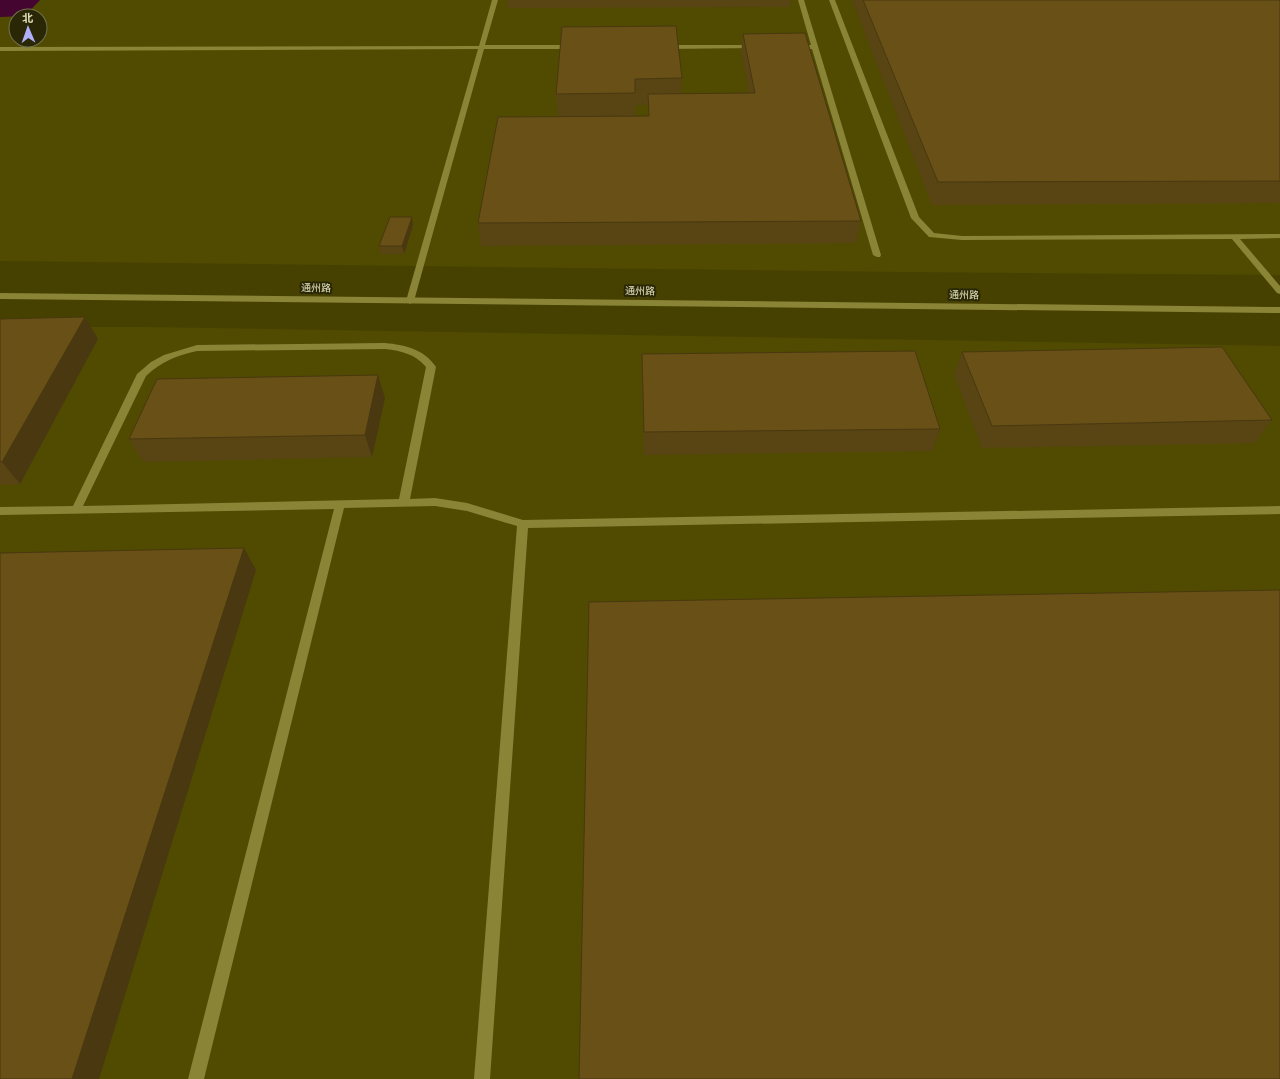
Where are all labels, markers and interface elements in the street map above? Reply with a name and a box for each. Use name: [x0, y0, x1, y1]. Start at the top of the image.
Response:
north arrow: [8, 8, 48, 48]
text: 北: [22, 12, 33, 26]
street label: 通州路: [301, 282, 331, 296]
street label: 通州路: [625, 285, 655, 299]
street label: 通州路: [949, 289, 979, 303]

